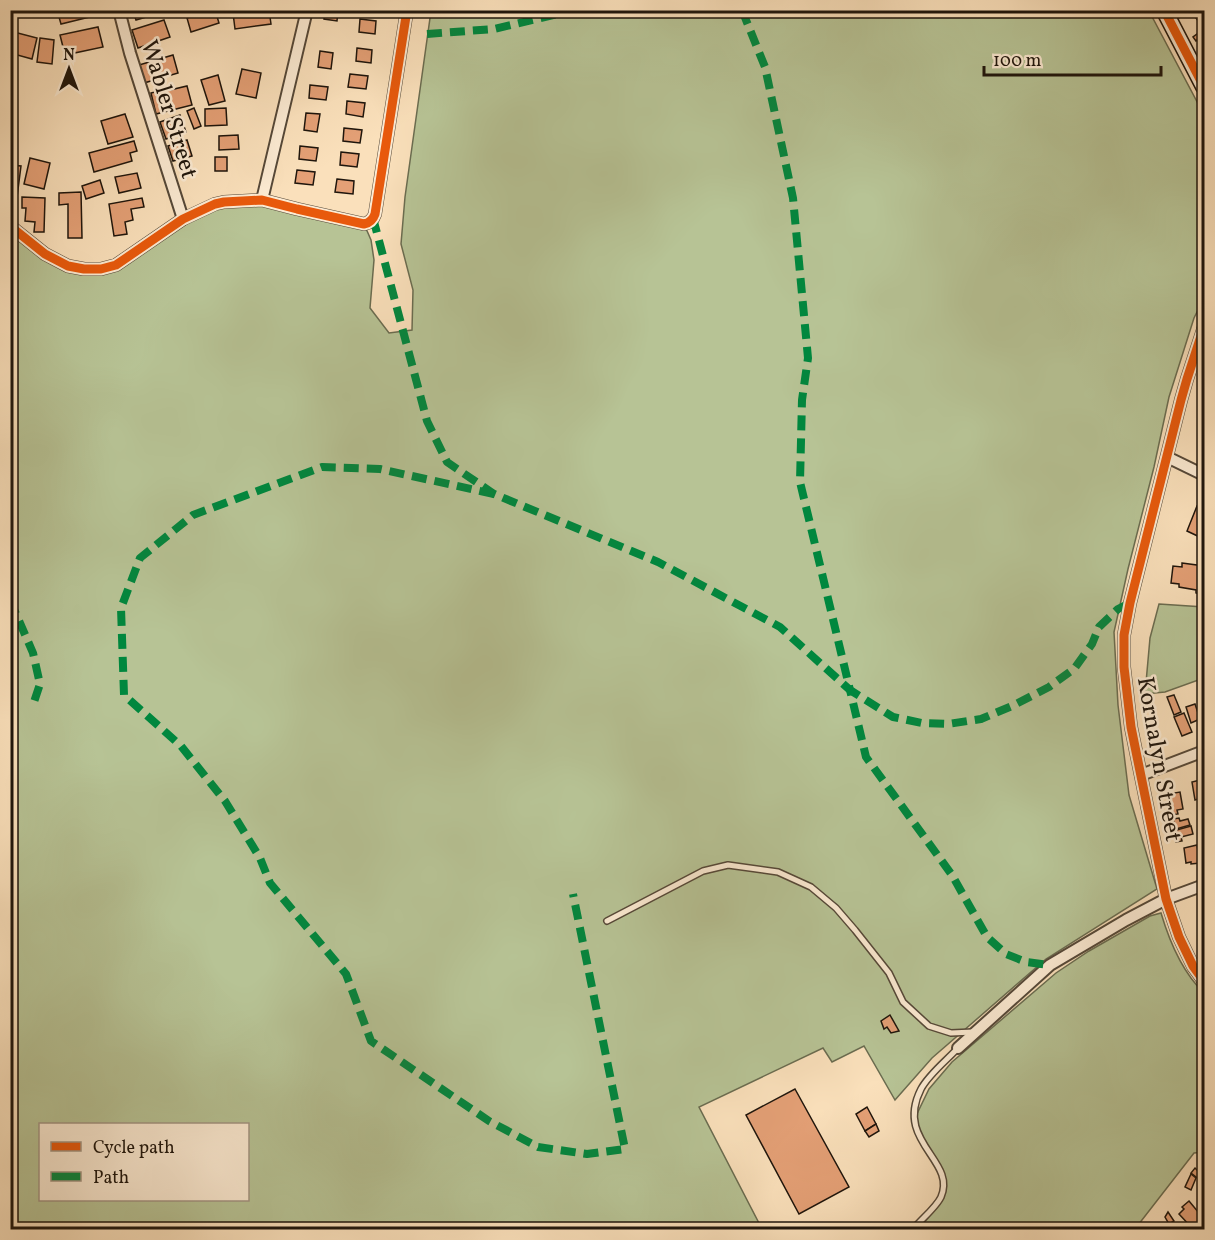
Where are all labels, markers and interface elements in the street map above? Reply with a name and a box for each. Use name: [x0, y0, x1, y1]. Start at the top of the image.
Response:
street label: Wabler Street: [131, 36, 205, 183]
north arrow: [39, 39, 99, 99]
scale bar: [984, 39, 1161, 77]
text: N: [63, 45, 75, 67]
text: 100 m: [993, 49, 1042, 74]
street label: Kornalyn Street: [1127, 674, 1189, 844]
legend: [39, 1123, 249, 1201]
text: Cycle path: [93, 1136, 175, 1161]
text: Path: [93, 1166, 129, 1191]

